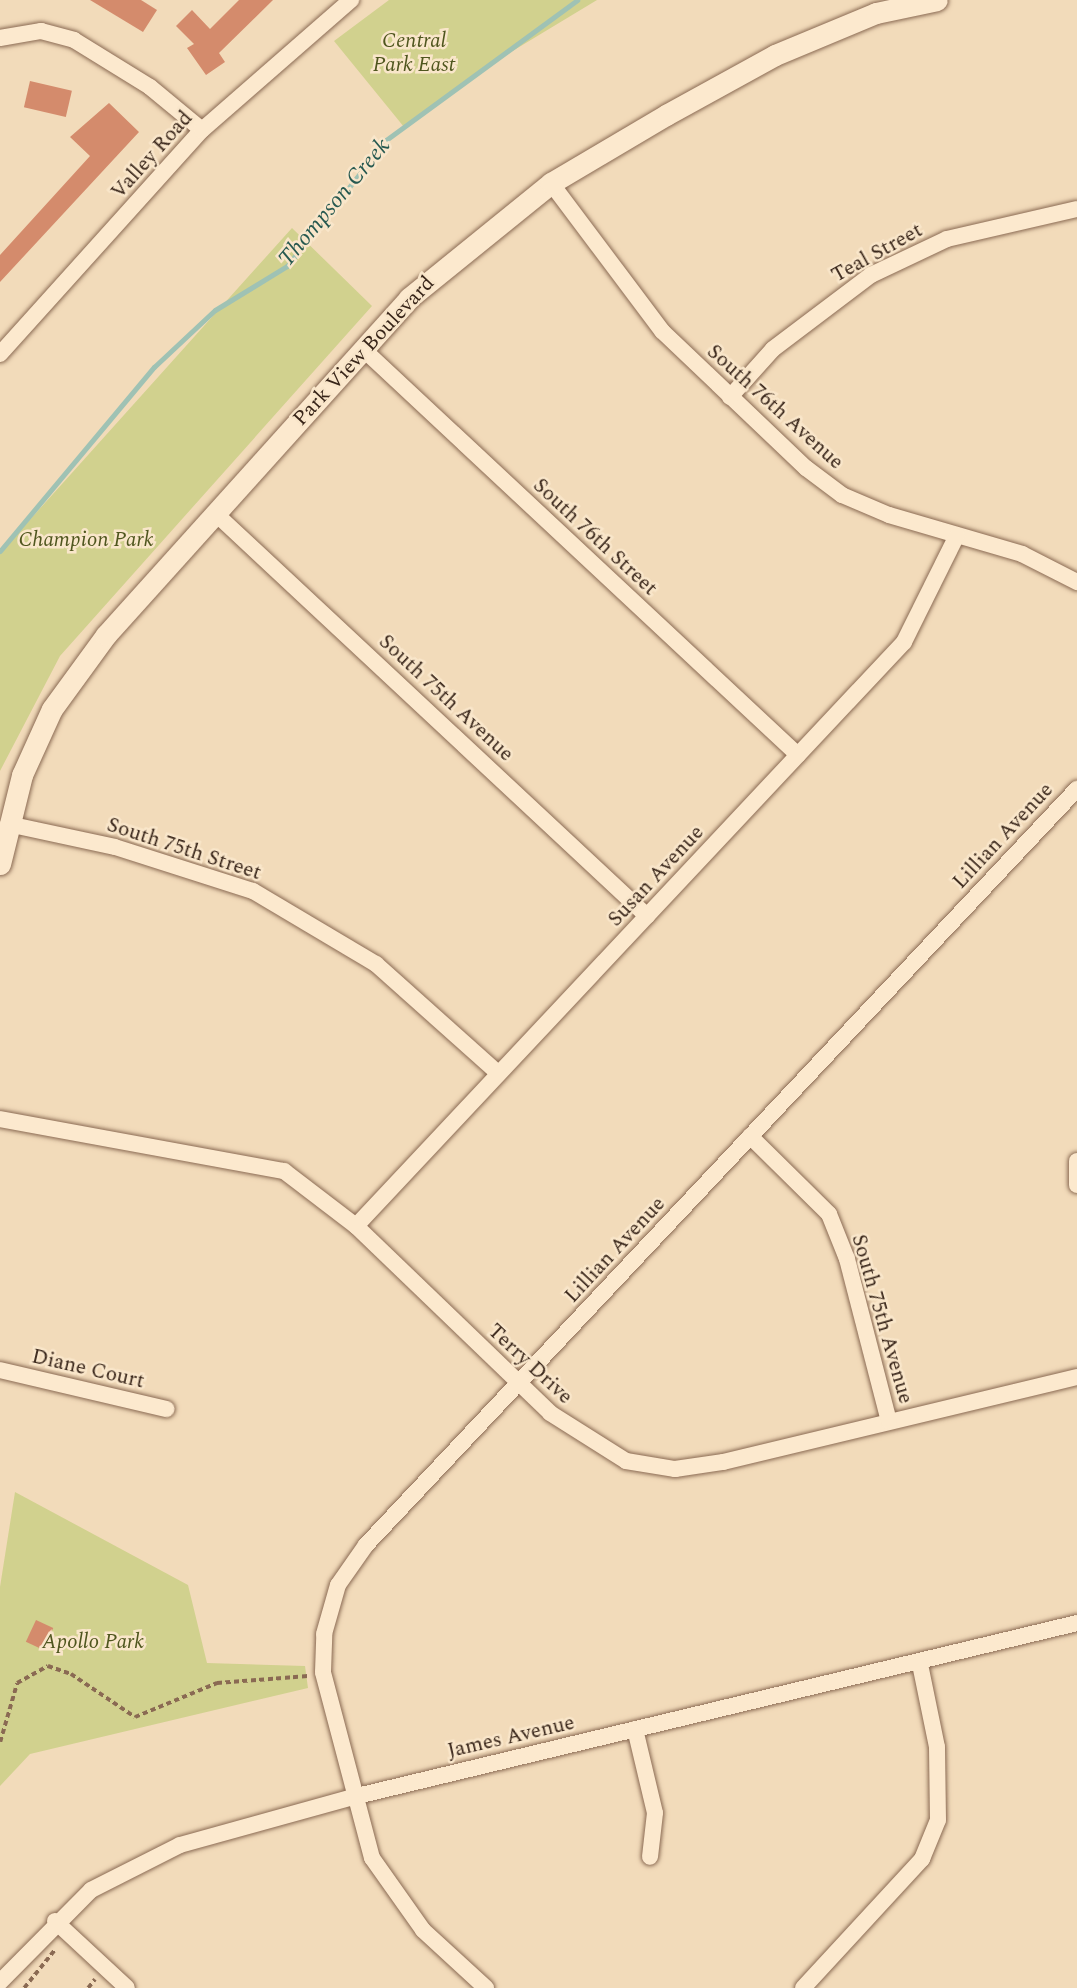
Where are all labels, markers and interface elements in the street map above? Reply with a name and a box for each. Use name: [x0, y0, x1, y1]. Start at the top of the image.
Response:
park label: Central Park East: [373, 28, 455, 78]
street label: Valley Road: [106, 106, 198, 204]
water label: Thompson Creek: [273, 133, 397, 273]
street label: Teal Street: [827, 218, 927, 288]
street label: Park View Boulevard: [288, 271, 440, 431]
street label: South 76th Avenue: [702, 339, 848, 475]
street label: South 76th Street: [528, 473, 662, 601]
park label: Champion Park: [18, 527, 154, 553]
street label: South 75th Avenue: [373, 629, 519, 767]
street label: Lillian Avenue: [947, 778, 1059, 894]
street label: South 75th Street: [104, 812, 264, 886]
street label: Susan Avenue: [603, 820, 709, 932]
street label: Lillian Avenue: [559, 1192, 671, 1308]
street label: South 75th Avenue: [846, 1232, 918, 1406]
street label: Terry Drive: [482, 1318, 578, 1410]
street label: Diane Court: [29, 1344, 147, 1394]
park label: Apollo Park: [42, 1629, 144, 1655]
street label: James Avenue: [445, 1710, 577, 1764]

